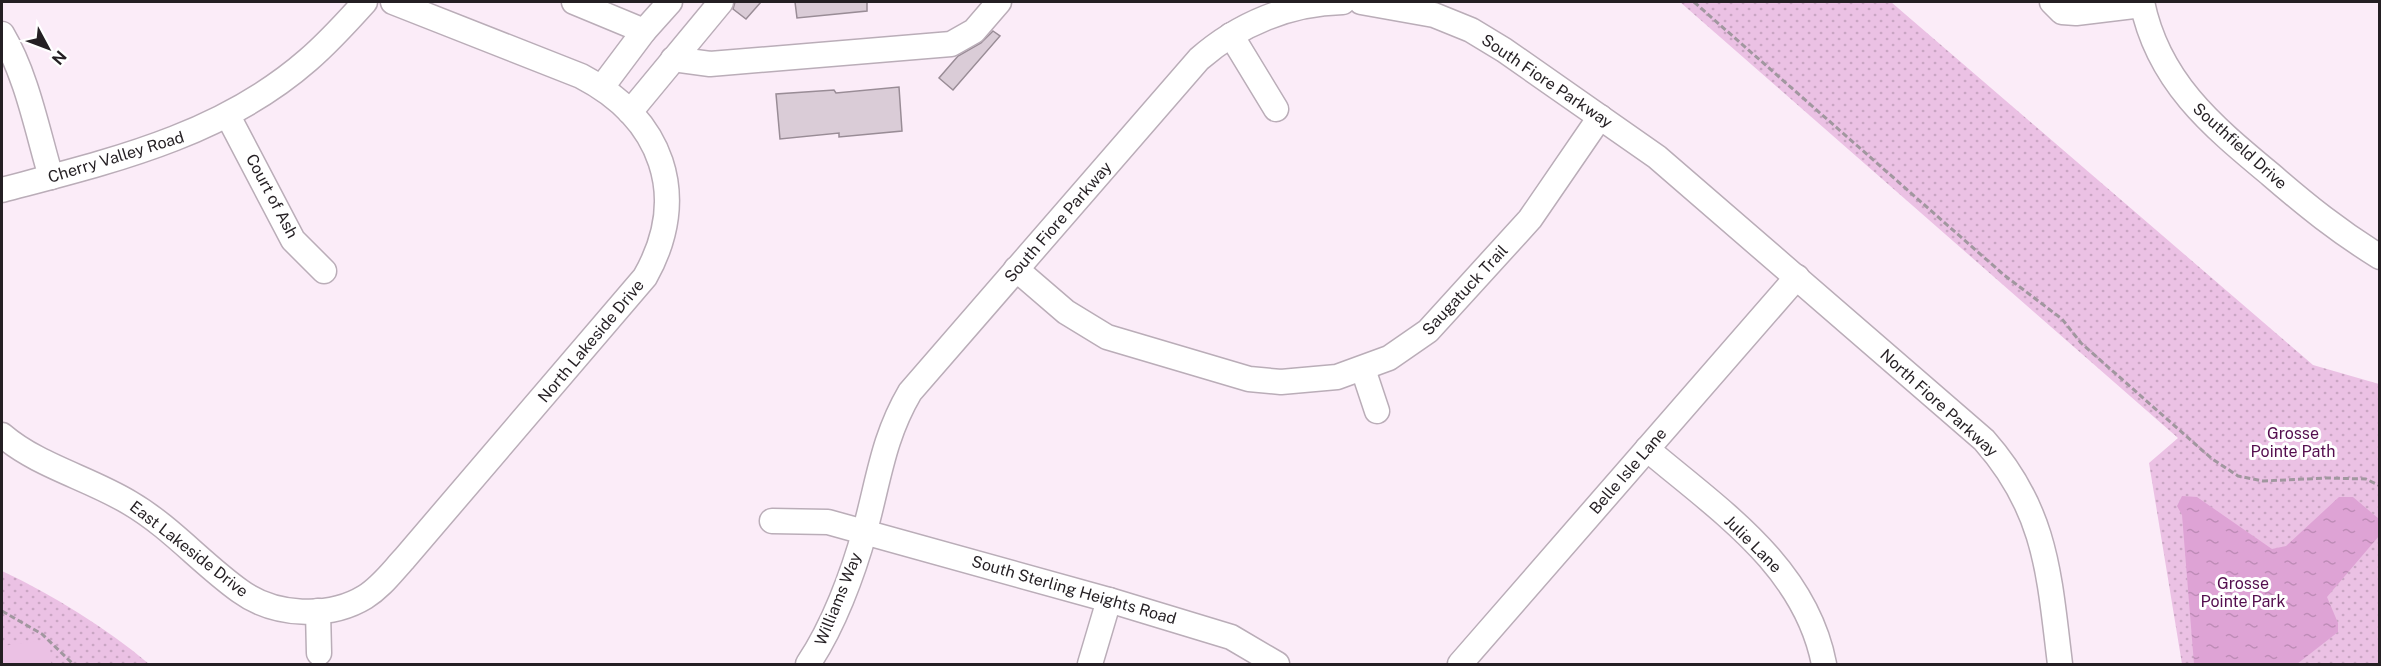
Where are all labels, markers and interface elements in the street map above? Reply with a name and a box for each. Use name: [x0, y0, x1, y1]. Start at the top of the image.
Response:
north arrow: [18, 18, 78, 78]
street label: South Fiore Parkway: [1478, 30, 1616, 132]
text: N: [48, 47, 70, 68]
street label: Southfield Drive: [2189, 99, 2291, 193]
street label: Cherry Valley Road: [46, 127, 186, 187]
street label: Court of Ash: [242, 151, 302, 241]
street label: South Fiore Parkway: [1000, 157, 1116, 286]
street label: Saugatuck Trail: [1418, 241, 1512, 339]
street label: North Lakeside Drive: [534, 276, 648, 406]
street label: North Fiore Parkway: [1876, 345, 2002, 461]
street label: Belle Isle Lane: [1585, 424, 1671, 518]
park label: Grosse Pointe Path: [2251, 424, 2335, 461]
street label: East Lakeside Drive: [126, 497, 252, 601]
street label: Julie Lane: [1720, 511, 1786, 577]
street label: Williams Way: [811, 549, 865, 648]
street label: South Sterling Heights Road: [969, 552, 1179, 628]
park label: Grosse Pointe Park: [2200, 574, 2286, 611]

